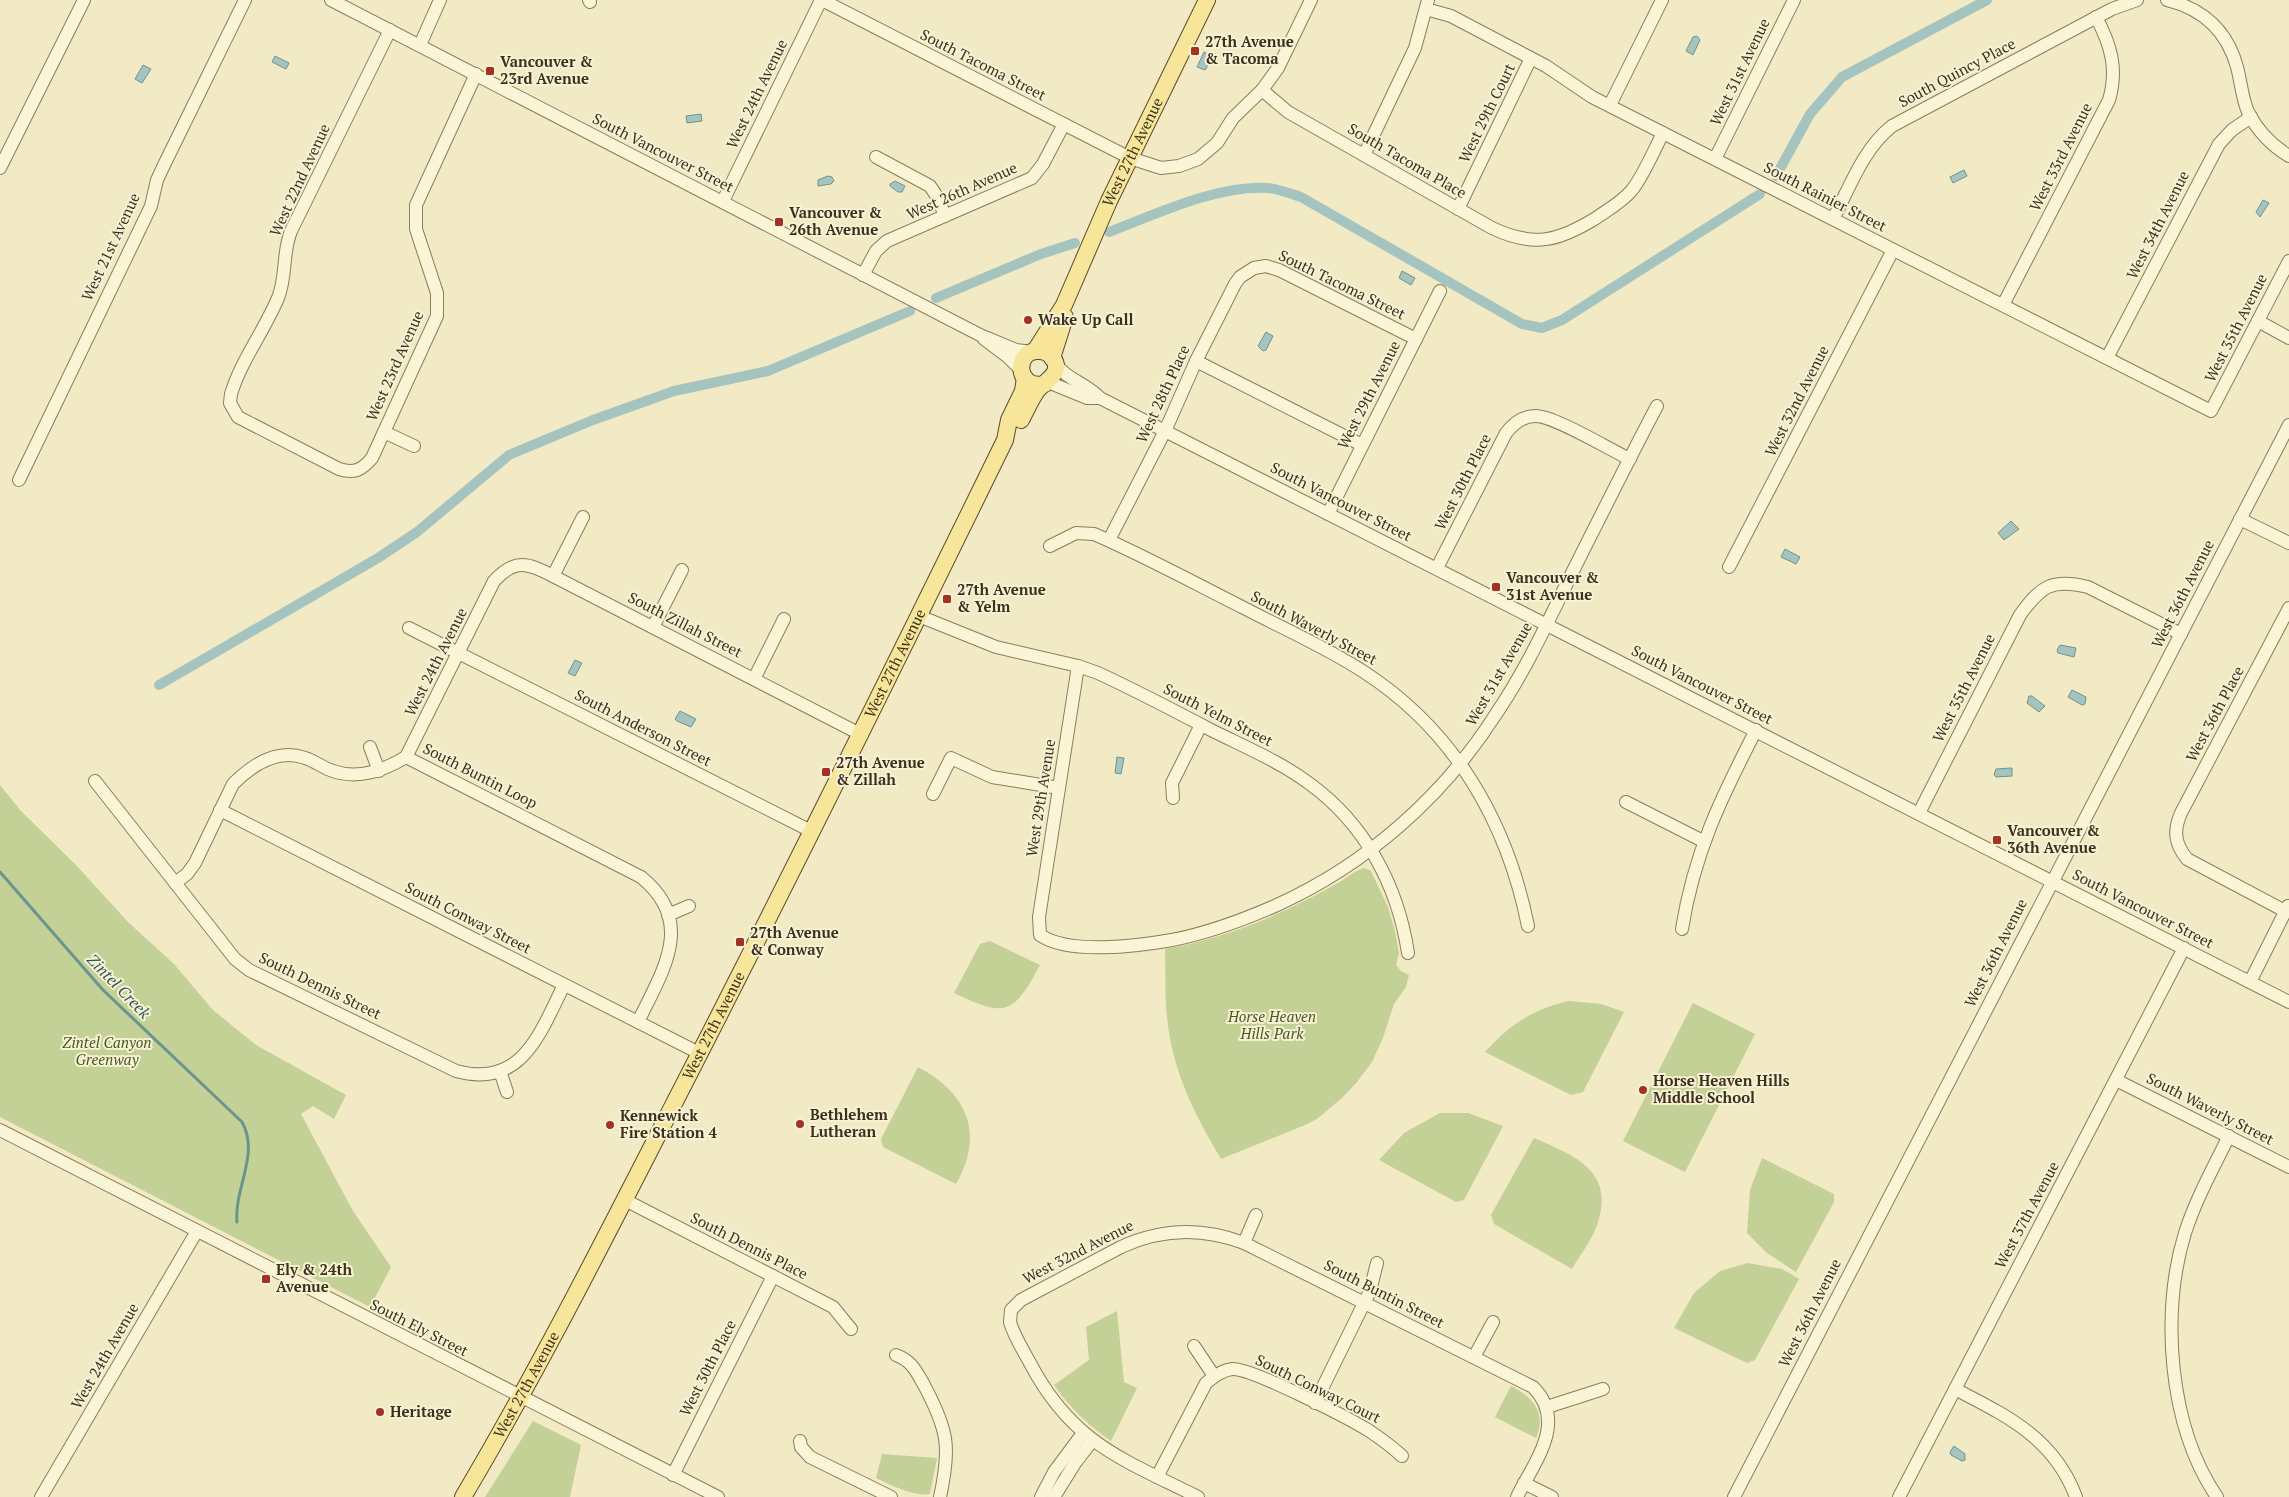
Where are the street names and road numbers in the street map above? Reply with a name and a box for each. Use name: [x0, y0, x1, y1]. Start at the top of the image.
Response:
street label: West 31st Avenue: [1705, 15, 1774, 128]
street label: South Tacoma Street: [917, 24, 1050, 105]
street label: South Quincy Place: [1895, 33, 2018, 111]
street label: West 24th Avenue: [721, 36, 791, 151]
street label: West 29th Court: [1453, 59, 1519, 165]
street label: West 27th Avenue: [1097, 94, 1167, 209]
street label: West 33rd Avenue: [2024, 99, 2096, 214]
street label: South Vancouver Street: [589, 108, 738, 197]
street label: South Tacoma Place: [1345, 118, 1470, 202]
street label: West 22nd Avenue: [264, 120, 334, 239]
street label: West 26th Avenue: [903, 157, 1020, 223]
street label: South Rainier Street: [1761, 157, 1891, 236]
street label: West 34th Avenue: [2121, 167, 2193, 282]
street label: West 21st Avenue: [76, 189, 144, 304]
street label: South Tacoma Street: [1276, 245, 1409, 324]
street label: West 35th Avenue: [2199, 270, 2271, 385]
street label: West 23rd Avenue: [361, 307, 427, 424]
street label: West 29th Avenue: [1332, 337, 1404, 452]
street label: West 28th Place: [1131, 342, 1193, 446]
street label: West 32nd Avenue: [1760, 342, 1833, 459]
street label: West 30th Place: [1429, 430, 1495, 533]
street label: South Vancouver Street: [1267, 457, 1416, 546]
street label: West 36th Avenue: [2146, 536, 2218, 651]
street label: South Waverly Street: [1248, 585, 1381, 669]
street label: South Zillah Street: [625, 587, 746, 662]
street label: West 24th Avenue: [399, 604, 471, 719]
street label: West 27th Avenue: [859, 605, 930, 721]
street label: West 31st Avenue: [1460, 618, 1536, 729]
street label: West 35th Avenue: [1927, 630, 1999, 745]
street label: South Vancouver Street: [1628, 640, 1777, 729]
street label: West 36th Place: [2181, 662, 2248, 765]
street label: South Yelm Street: [1160, 678, 1277, 750]
street label: South Anderson Street: [572, 684, 716, 770]
street label: West 29th Avenue: [1021, 737, 1059, 858]
street label: South Buntin Loop: [420, 738, 541, 813]
street label: South Vancouver Street: [2069, 864, 2218, 953]
street label: South Conway Street: [402, 877, 535, 958]
street label: West 36th Avenue: [1959, 895, 2031, 1010]
street label: South Dennis Street: [256, 947, 385, 1024]
street label: West 27th Avenue: [677, 968, 749, 1083]
street label: South Waverly Street: [2144, 1067, 2278, 1149]
street label: West 37th Avenue: [1989, 1158, 2063, 1272]
street label: South Dennis Place: [687, 1207, 811, 1283]
street label: West 32nd Avenue: [1019, 1215, 1136, 1288]
street label: South Buntin Street: [1321, 1254, 1448, 1332]
street label: West 36th Avenue: [1773, 1255, 1845, 1370]
street label: South Ely Street: [367, 1294, 472, 1361]
street label: West 24th Avenue: [66, 1299, 143, 1412]
street label: West 30th Place: [674, 1316, 740, 1419]
street label: West 27th Avenue: [488, 1328, 563, 1441]
street label: South Conway Court: [1253, 1349, 1385, 1427]

